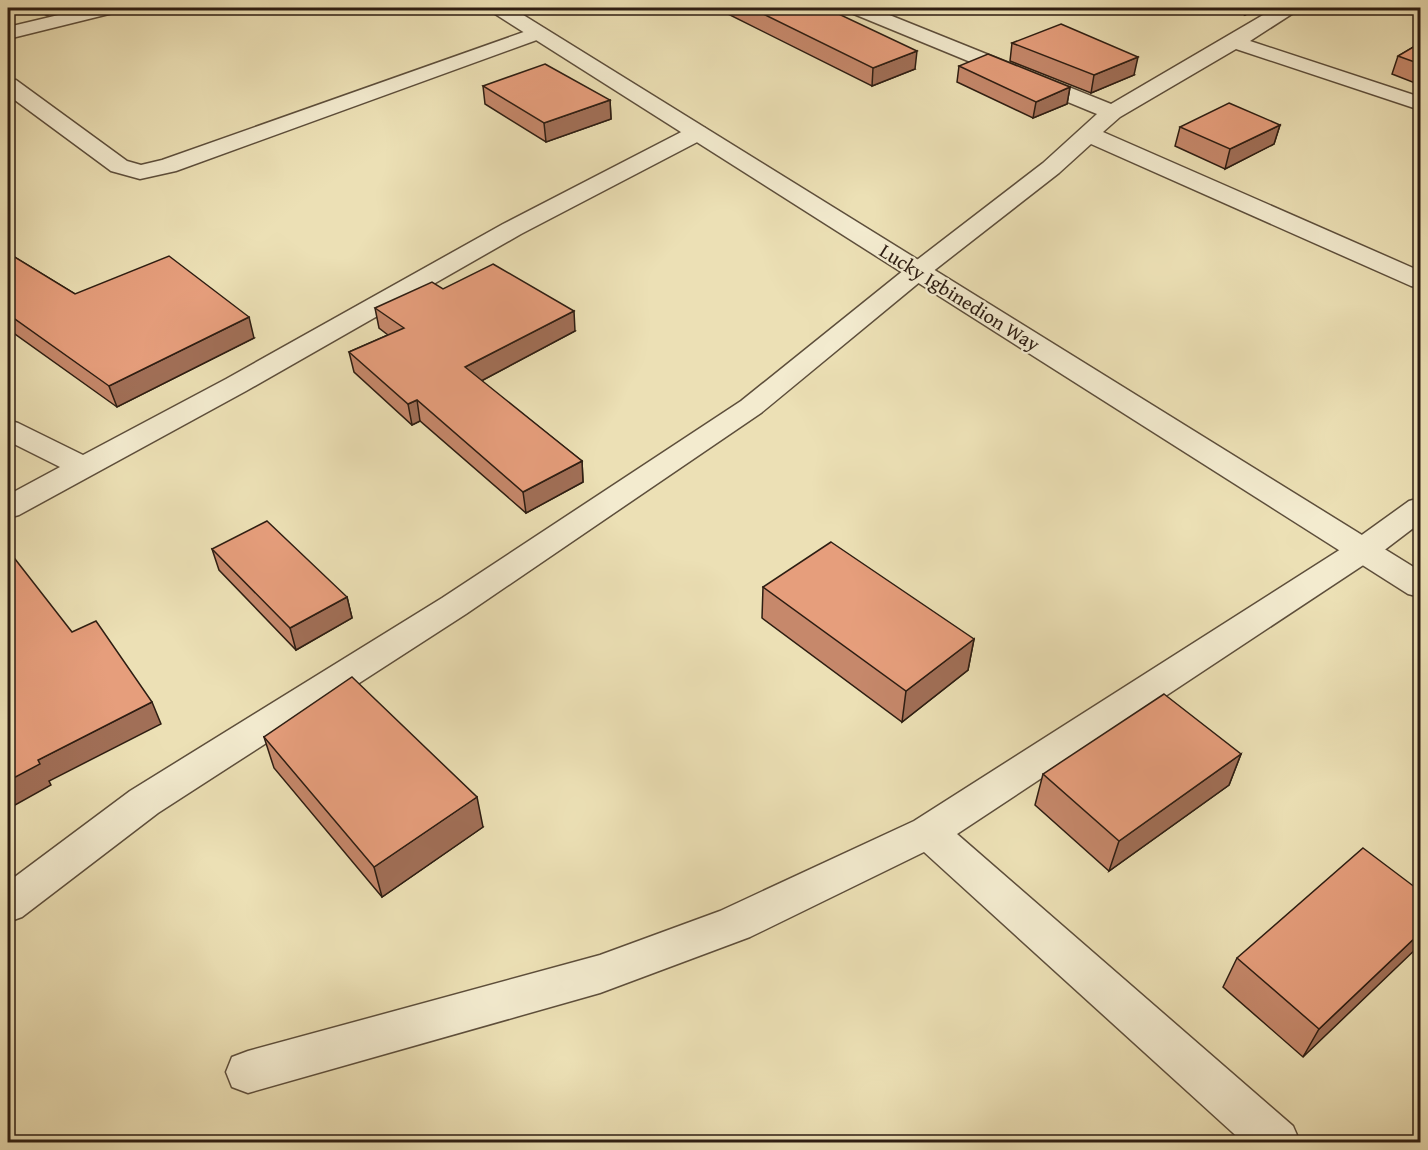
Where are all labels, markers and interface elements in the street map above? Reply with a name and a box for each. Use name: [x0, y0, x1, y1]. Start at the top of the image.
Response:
street label: Lucky Igbinedion Way: [874, 236, 1046, 358]

